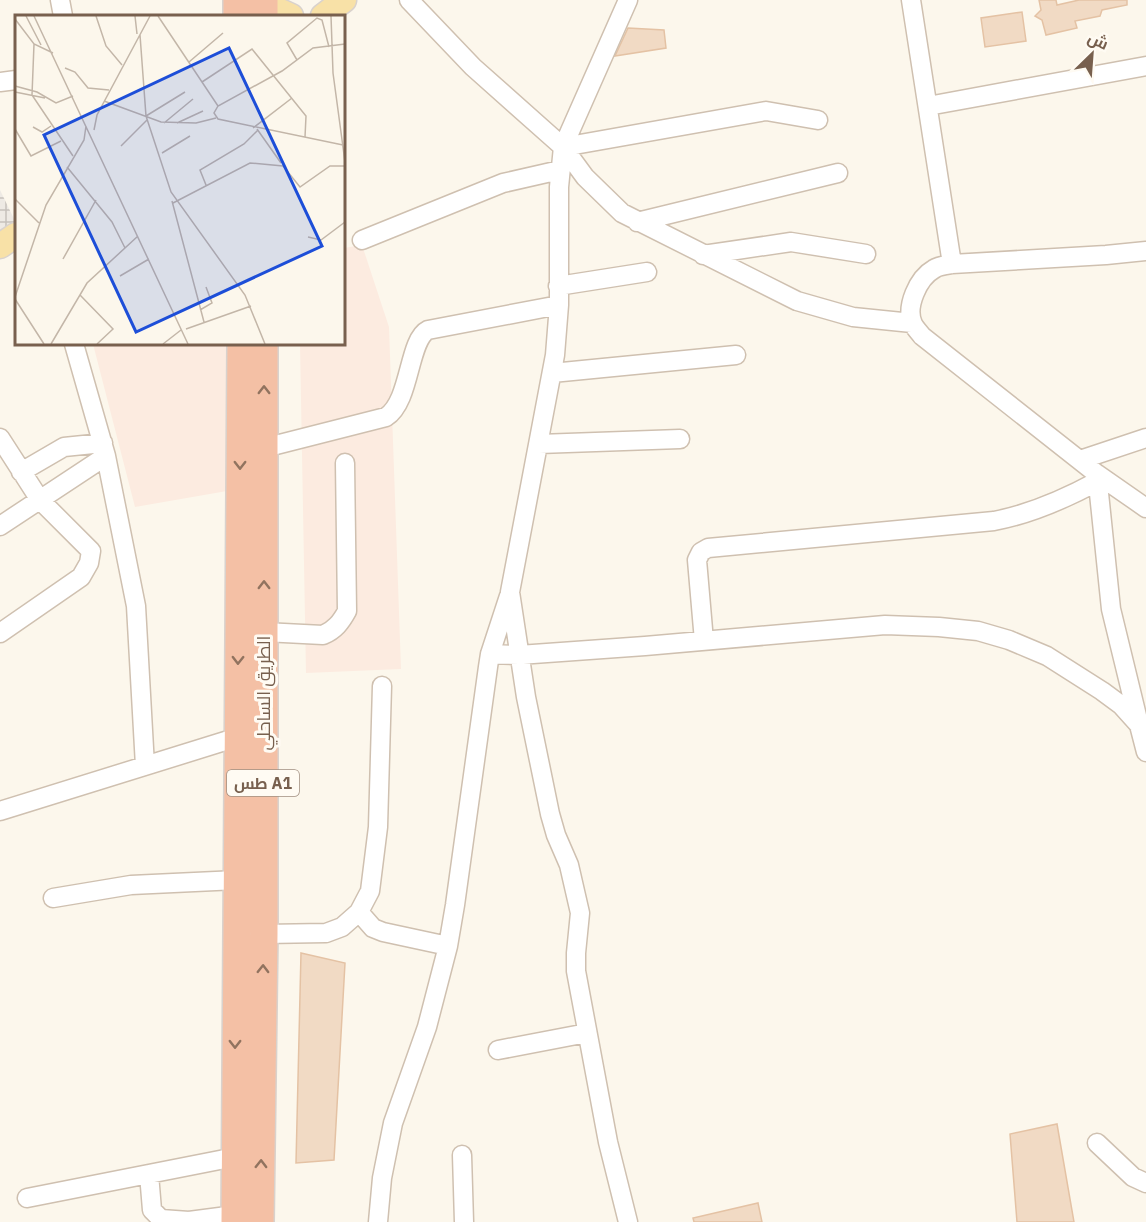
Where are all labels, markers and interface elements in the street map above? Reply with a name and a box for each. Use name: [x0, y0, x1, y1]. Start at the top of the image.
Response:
inset map: [15, 15, 345, 345]
north arrow: [1062, 24, 1122, 84]
text: ش: [1085, 27, 1112, 54]
one-way arrow: [258, 385, 270, 394]
one-way arrow: [234, 460, 246, 469]
one-way arrow: [258, 580, 270, 589]
street label: الطريق الساحلي: [252, 636, 278, 750]
one-way arrow: [232, 655, 245, 664]
road number: طس A1: [227, 770, 299, 796]
one-way arrow: [257, 964, 269, 973]
one-way arrow: [229, 1039, 242, 1048]
one-way arrow: [255, 1159, 267, 1168]

